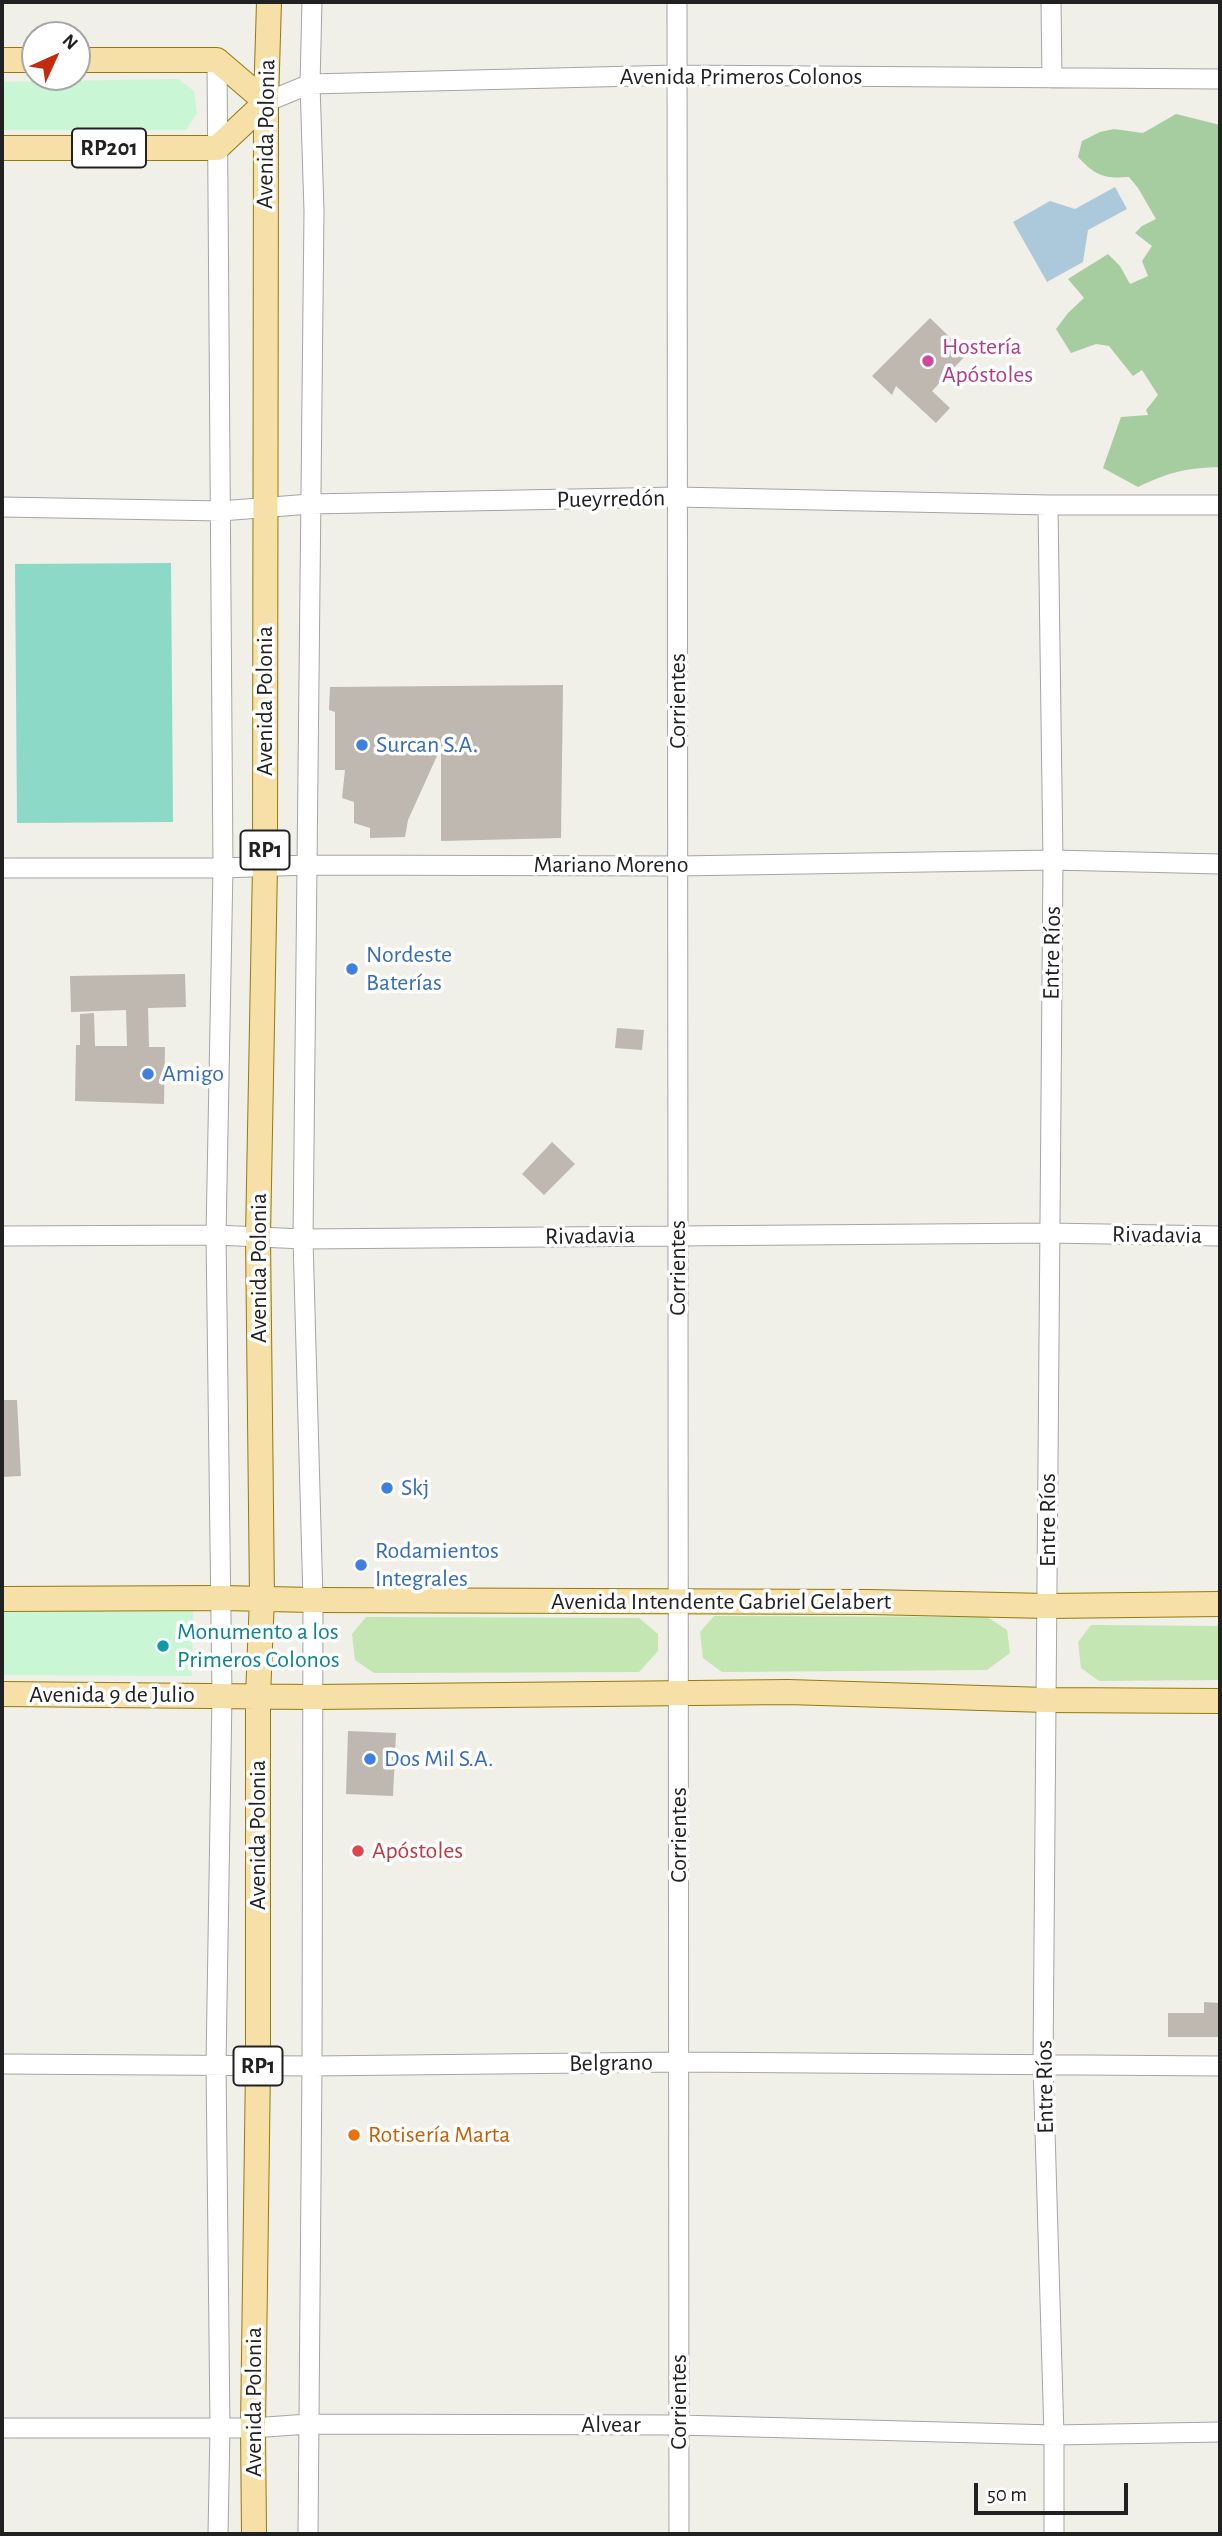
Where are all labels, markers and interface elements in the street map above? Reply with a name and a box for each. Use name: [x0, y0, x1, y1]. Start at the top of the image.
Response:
north arrow: [21, 21, 91, 91]
text: N: [58, 31, 81, 54]
street label: Avenida Polonia: [250, 59, 282, 209]
street label: Avenida Primeros Colonos: [620, 63, 862, 91]
road number: RP201: [72, 128, 146, 168]
place label: Hostería Apóstoles: [942, 333, 1033, 389]
marker: Hostería Apóstoles: [920, 353, 936, 369]
street label: Pueyrredón: [556, 484, 666, 514]
street label: Avenida Polonia: [251, 626, 279, 776]
street label: Corrientes: [664, 653, 692, 749]
place label: Surcan S.A.: [376, 731, 478, 759]
marker: Surcan S.A.: [354, 737, 370, 753]
road number: RP1: [240, 830, 290, 870]
street label: Mariano Moreno: [533, 851, 689, 879]
street label: Entre Ríos: [1037, 906, 1067, 1000]
place label: Nordeste Baterías: [366, 941, 452, 997]
marker: Nordeste Baterías: [344, 961, 360, 977]
place label: Amigo: [162, 1060, 224, 1088]
marker: Amigo: [140, 1066, 156, 1082]
street label: Avenida Polonia: [245, 1193, 273, 1343]
street label: Corrientes: [664, 1220, 692, 1316]
street label: Rivadavia: [1112, 1220, 1202, 1250]
street label: Rivadavia: [545, 1221, 635, 1251]
street label: Entre Ríos: [1034, 1473, 1062, 1567]
place label: Skj: [401, 1474, 429, 1502]
marker: Skj: [379, 1480, 395, 1496]
place label: Rodamientos Integrales: [375, 1537, 499, 1593]
marker: Rodamientos Integrales: [353, 1557, 369, 1573]
street label: Avenida Intendente Gabriel Gelabert: [551, 1588, 891, 1616]
place label: Monumento a los Primeros Colonos: [177, 1618, 340, 1674]
marker: Monumento a los Primeros Colonos: [155, 1638, 171, 1654]
street label: Avenida 9 de Julio: [29, 1681, 195, 1709]
place label: Dos Mil S.A.: [384, 1745, 493, 1773]
marker: Dos Mil S.A.: [362, 1751, 378, 1767]
street label: Avenida Polonia: [244, 1760, 272, 1910]
street label: Corrientes: [665, 1787, 693, 1883]
place label: Apóstoles: [372, 1837, 463, 1865]
marker: Apóstoles: [350, 1843, 366, 1859]
street label: Entre Ríos: [1030, 2040, 1060, 2134]
road number: RP1: [233, 2047, 282, 2086]
street label: Belgrano: [569, 2048, 653, 2078]
place label: Rotisería Marta: [368, 2121, 510, 2149]
marker: Rotisería Marta: [346, 2127, 362, 2143]
street label: Avenida Polonia: [240, 2327, 268, 2477]
street label: Corrientes: [665, 2354, 693, 2450]
street label: Alvear: [581, 2411, 641, 2439]
scale bar: [977, 2470, 1131, 2514]
text: 50 m: [987, 2484, 1027, 2505]

